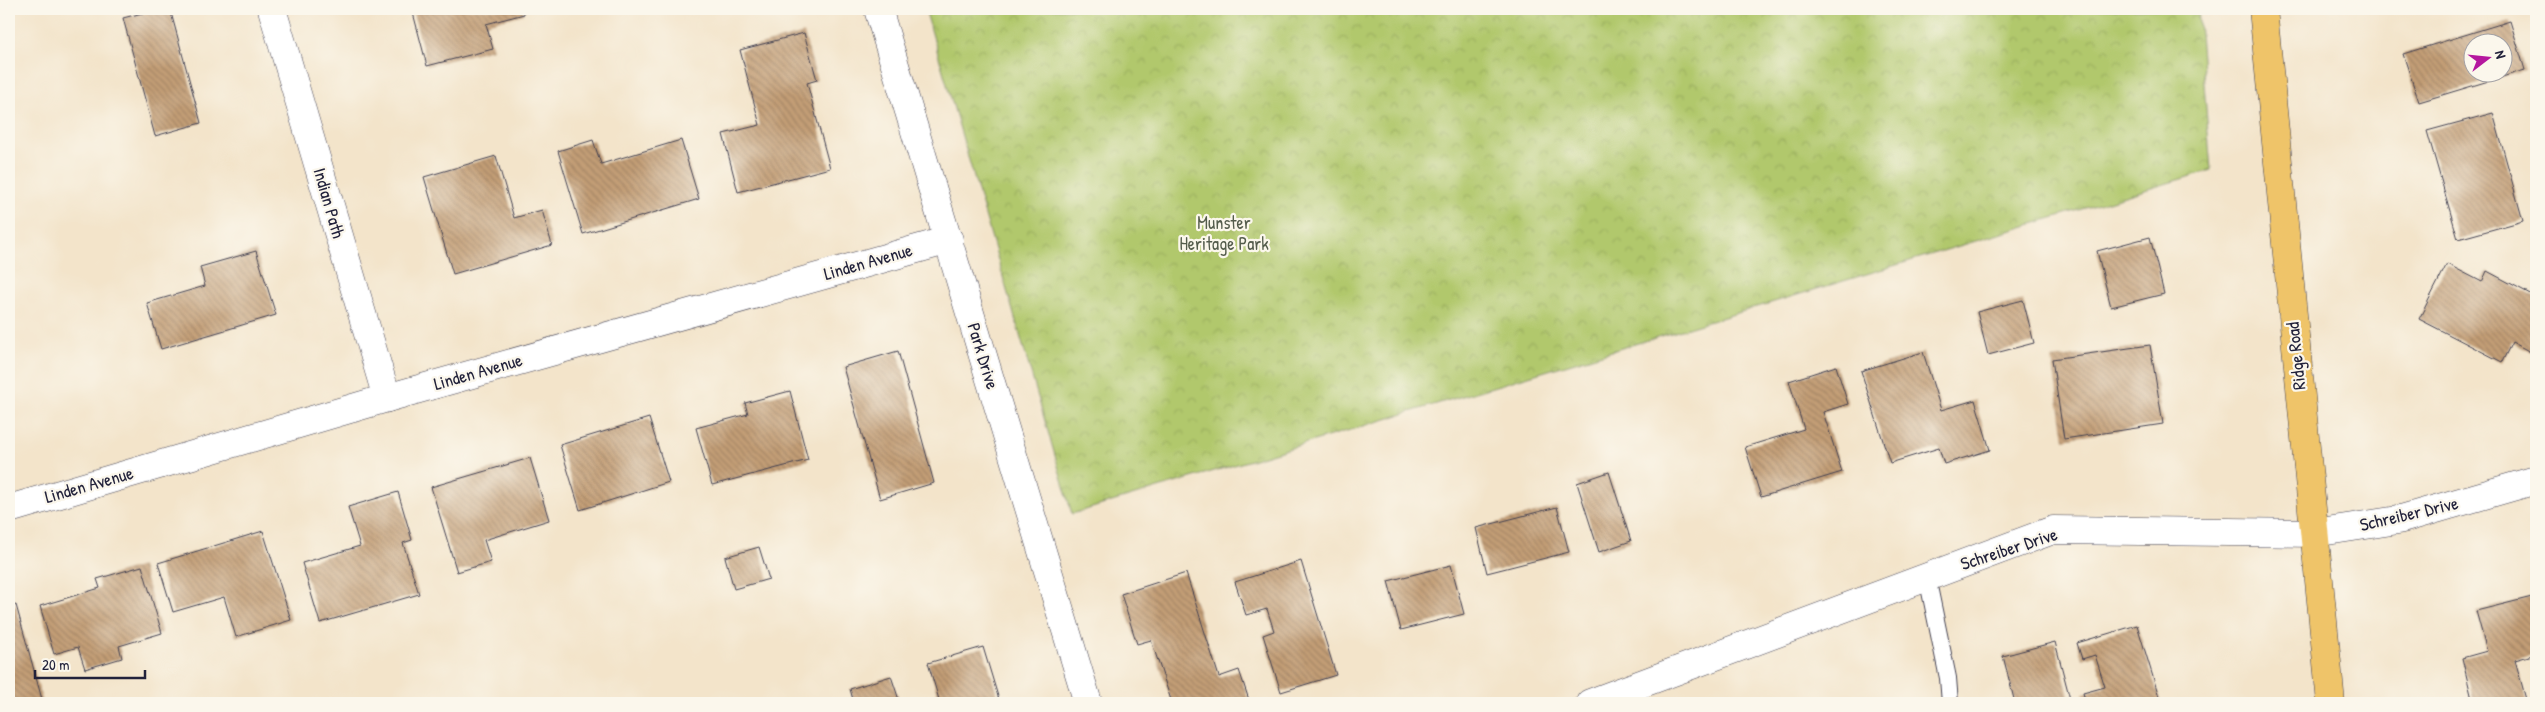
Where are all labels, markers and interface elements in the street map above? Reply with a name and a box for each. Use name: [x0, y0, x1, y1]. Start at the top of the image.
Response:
north arrow: [2462, 32, 2512, 82]
text: N: [2491, 48, 2511, 61]
street label: Indian Path: [308, 165, 352, 241]
park label: Munster Heritage Park: [1179, 210, 1269, 256]
street label: Linden Avenue: [821, 237, 915, 286]
street label: Park Drive: [962, 320, 1005, 392]
street label: Ridge Road: [2280, 321, 2311, 391]
street label: Linden Avenue: [431, 347, 525, 396]
street label: Linden Avenue: [42, 460, 136, 509]
street label: Schreiber Drive: [2357, 490, 2461, 537]
street label: Schreiber Drive: [1957, 521, 2060, 576]
scale bar: [35, 647, 145, 679]
text: 20 m: [42, 654, 69, 675]

